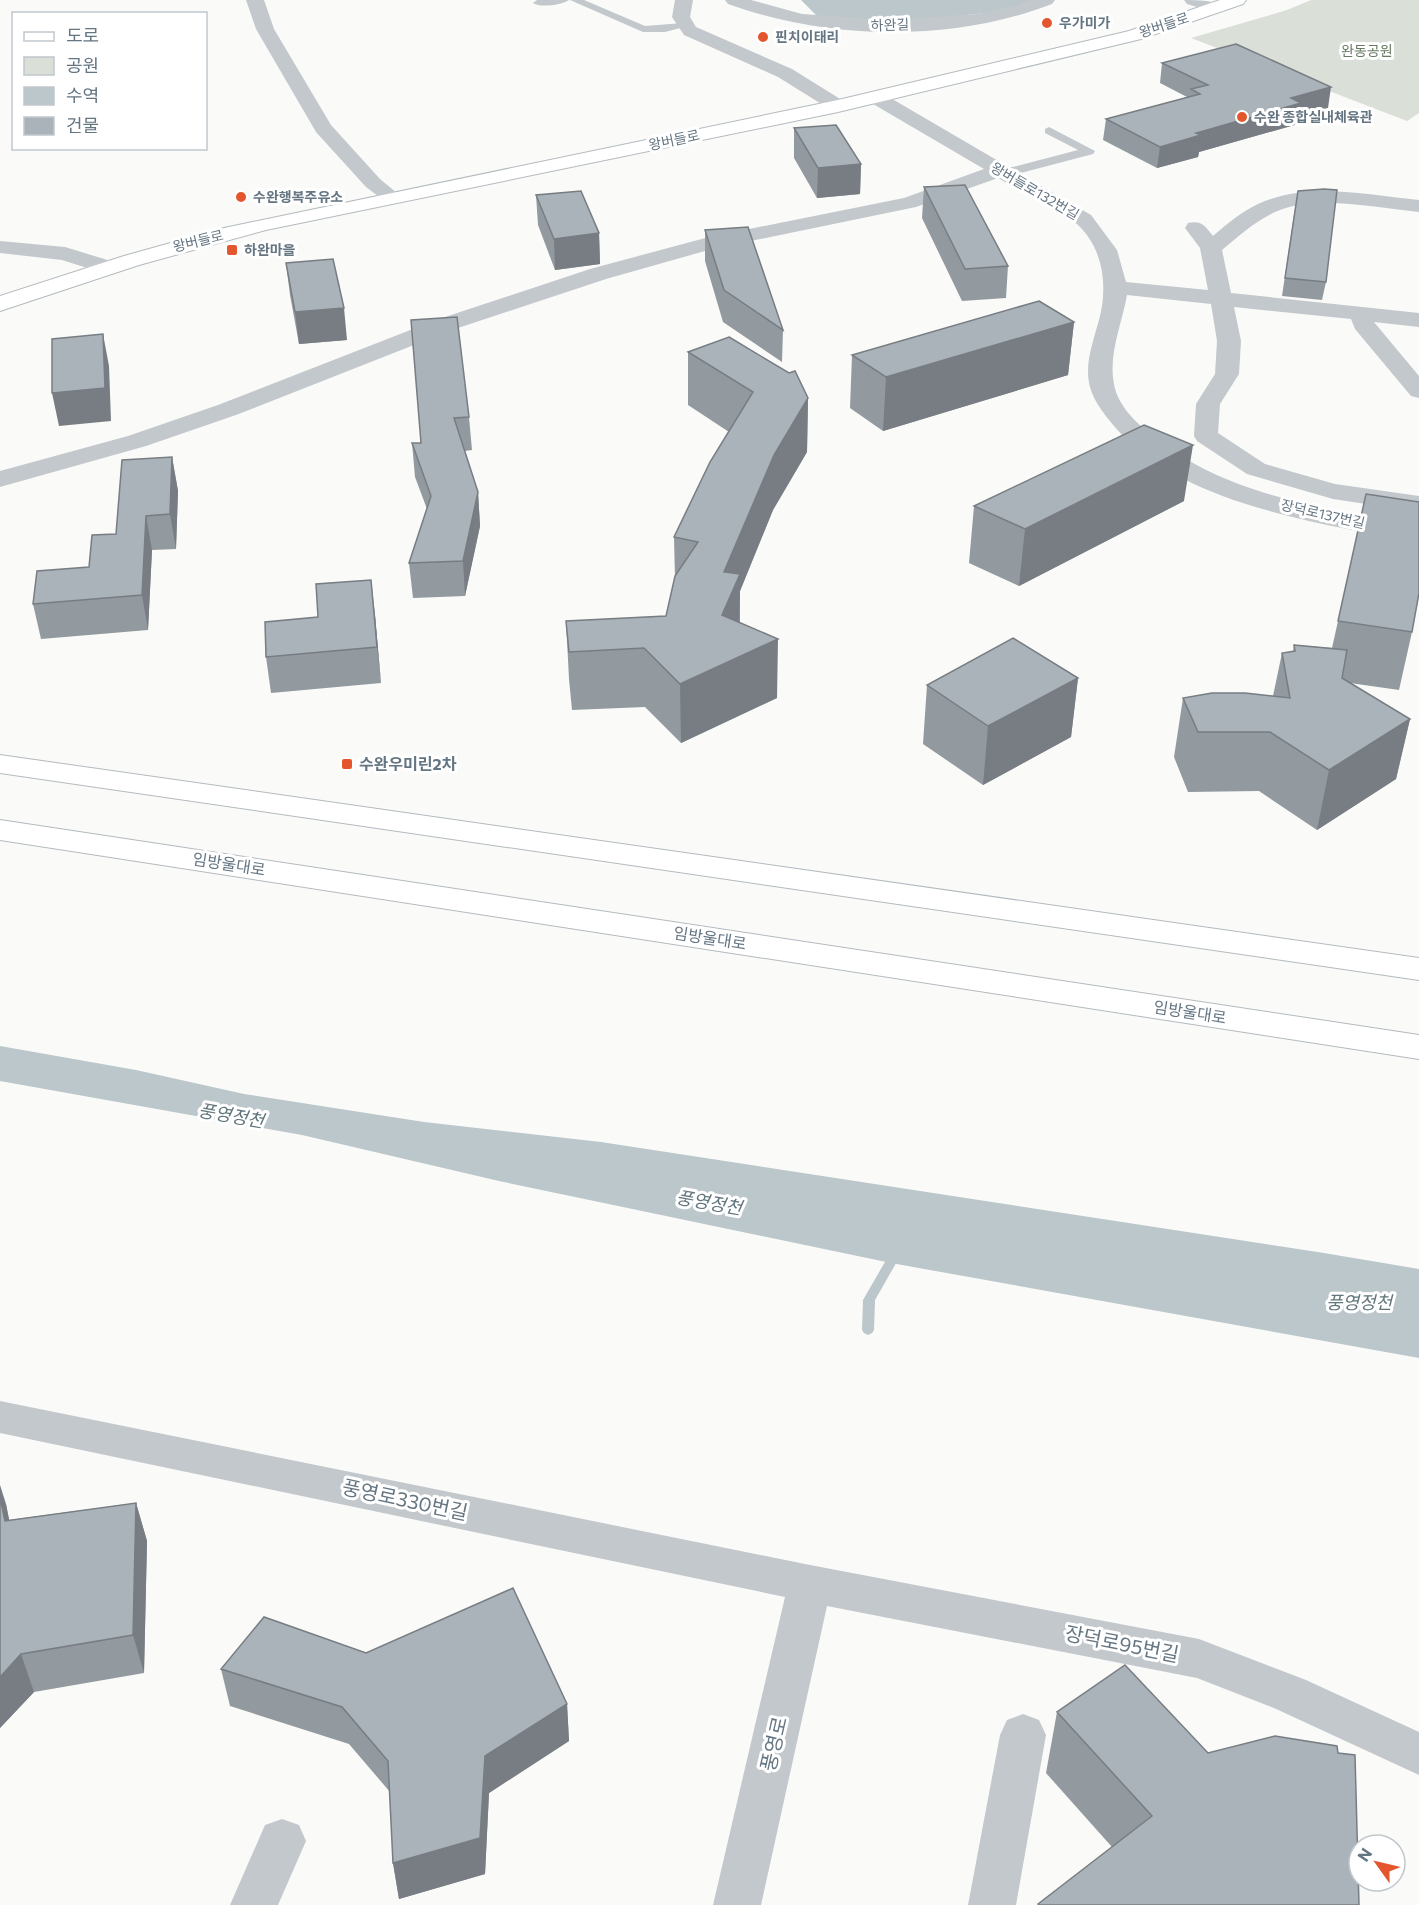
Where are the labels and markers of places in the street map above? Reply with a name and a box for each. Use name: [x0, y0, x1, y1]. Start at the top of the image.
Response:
place label: 우가미가: [1059, 14, 1111, 31]
marker: 우가미가: [1040, 16, 1054, 30]
place label: 핀치이태리: [775, 28, 839, 45]
marker: 핀치이태리: [756, 30, 770, 44]
place label: 수완 종합실내체육관: [1254, 108, 1373, 125]
marker: 수완 종합실내체육관: [1235, 110, 1249, 124]
place label: 수완행복주유소: [253, 188, 343, 205]
marker: 수완행복주유소: [234, 190, 248, 204]
place label: 하완마을: [244, 241, 296, 258]
marker: 하완마을: [225, 243, 239, 257]
place label: 수완우미린2차: [359, 754, 457, 773]
marker: 수완우미린2차: [340, 757, 354, 771]

